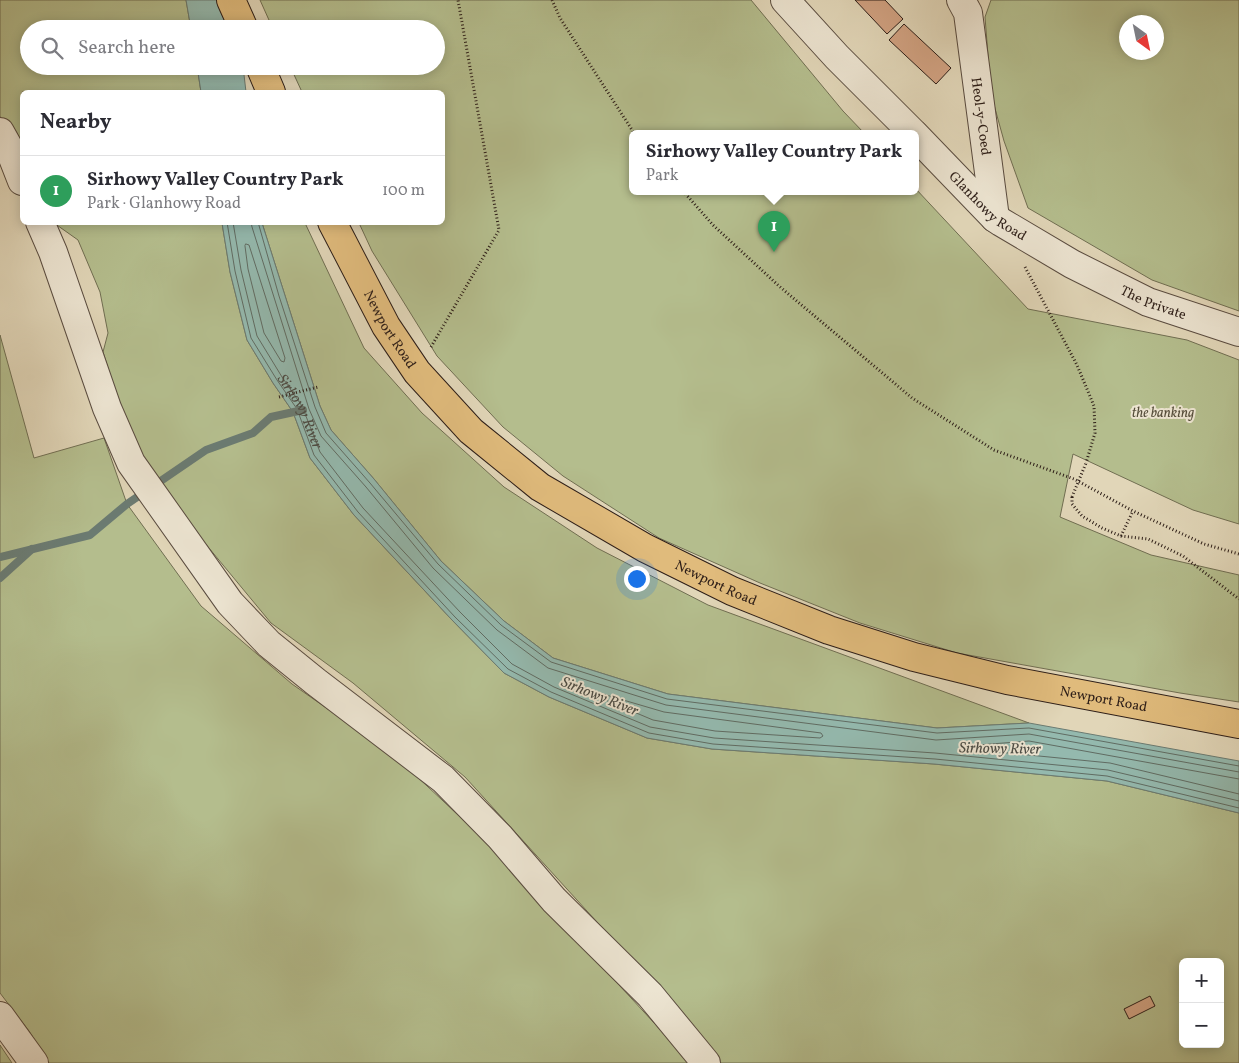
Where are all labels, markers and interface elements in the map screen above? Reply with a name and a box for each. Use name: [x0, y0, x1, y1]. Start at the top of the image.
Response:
north arrow: [1119, 15, 1164, 60]
search box: [20, 20, 445, 75]
icon: search: [38, 34, 66, 62]
text: Search here: [78, 35, 175, 61]
street label: Heol-y-Coed: [966, 76, 995, 157]
text: Nearby: [40, 108, 111, 137]
popup: [629, 130, 919, 195]
text: Sirhowy Valley Country Park: [646, 139, 902, 165]
text: Park: [646, 165, 678, 187]
text: Sirhowy Valley Country Park: [87, 167, 343, 193]
street label: Glanhowy Road: [944, 168, 1030, 246]
text: 1: [53, 180, 59, 202]
text: 100 m: [382, 180, 425, 202]
text: Park · Glanhowy Road: [87, 193, 241, 215]
pin: 1: [758, 211, 790, 252]
street label: The Private: [1116, 282, 1189, 325]
street label: Newport Road: [358, 287, 420, 373]
water label: Sirhowy River: [271, 371, 327, 453]
park label: the banking: [1132, 404, 1194, 423]
street label: Newport Road: [671, 556, 759, 611]
your location: [624, 566, 650, 592]
water label: Sirhowy River: [558, 672, 642, 723]
street label: Newport Road: [1058, 682, 1149, 717]
water label: Sirhowy River: [959, 738, 1041, 761]
map controls: [1179, 958, 1224, 1048]
button: +: [1179, 958, 1224, 1003]
button: −: [1179, 1003, 1224, 1048]

